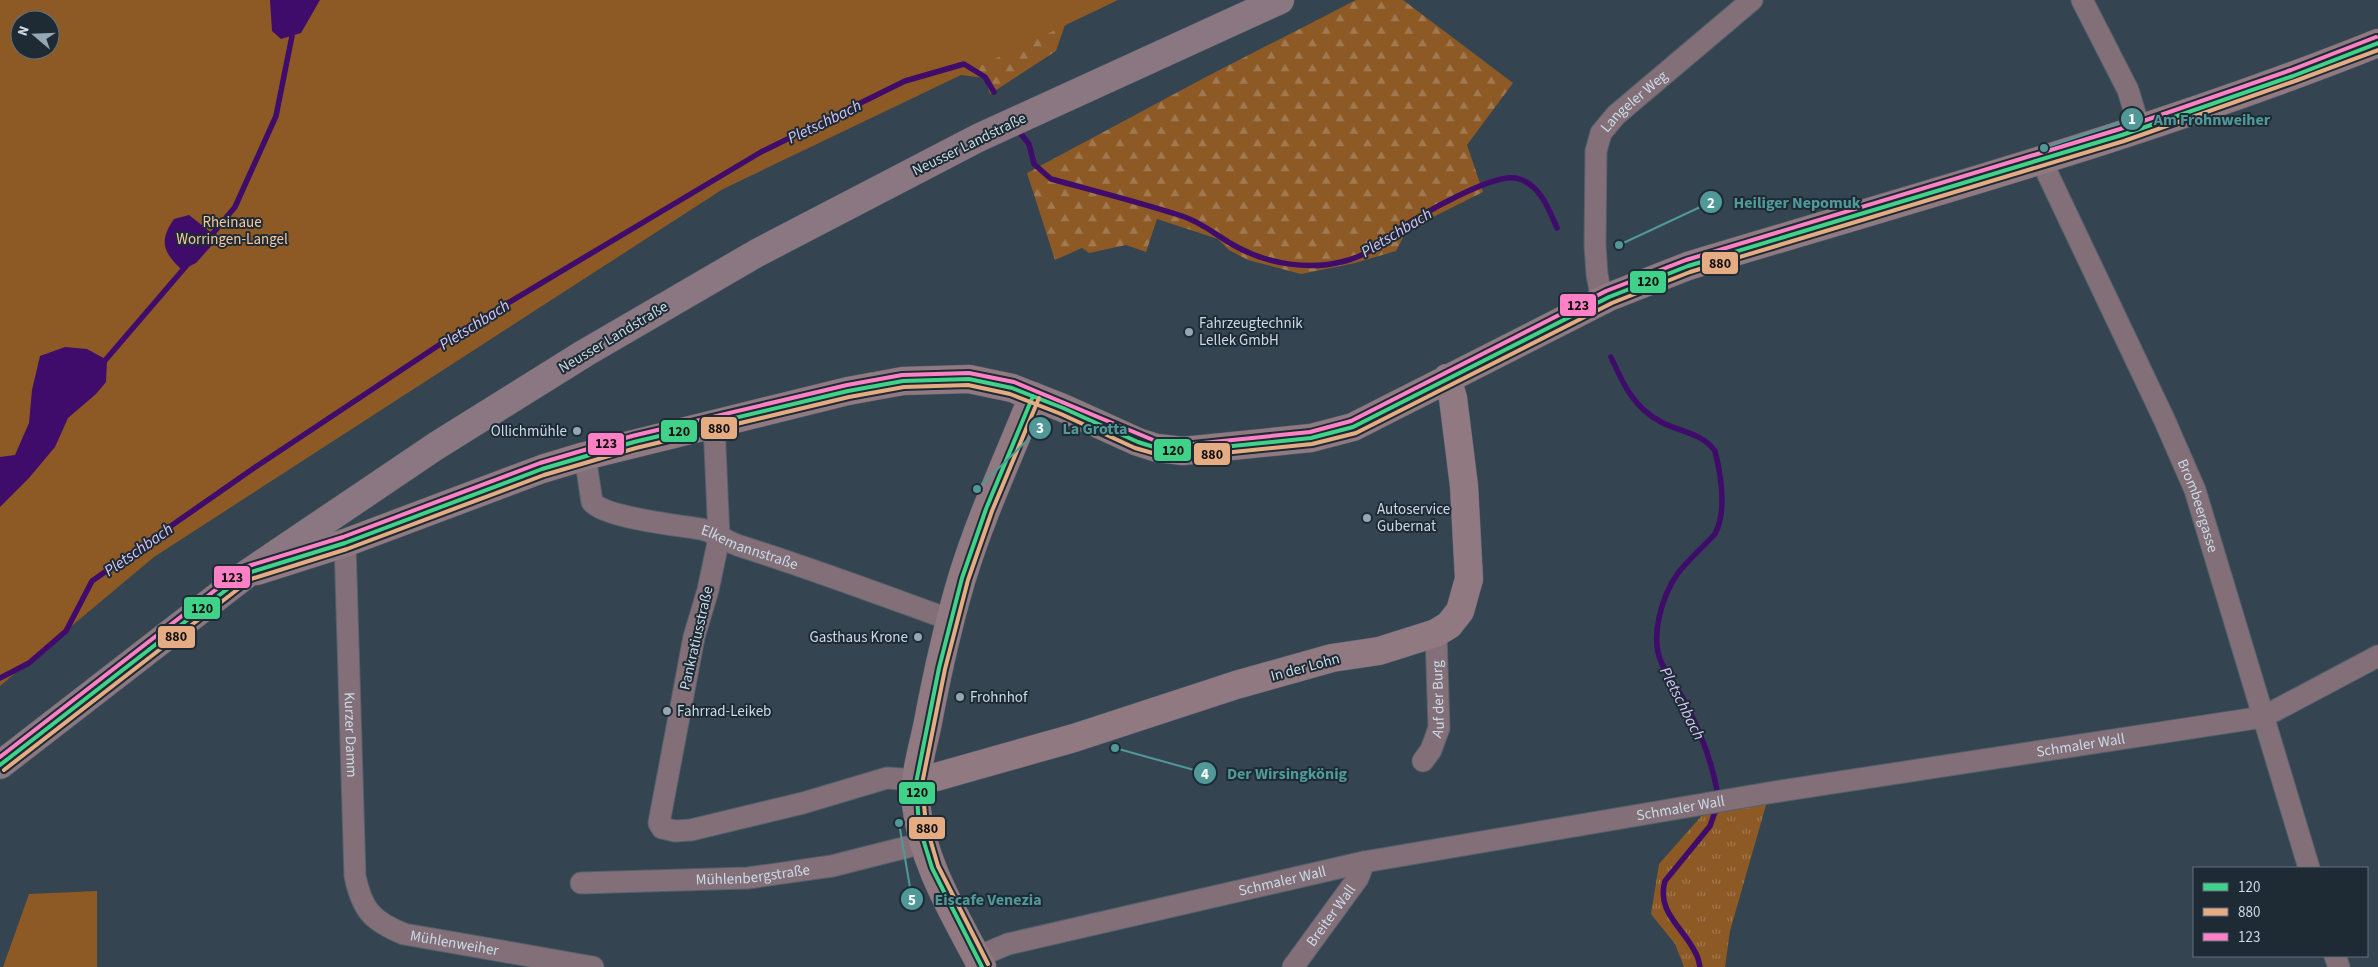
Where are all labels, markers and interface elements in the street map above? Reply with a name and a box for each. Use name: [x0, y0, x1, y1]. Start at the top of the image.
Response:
north arrow: [10, 10, 60, 60]
text: N: [13, 23, 35, 39]
street label: Langeler Weg: [1596, 66, 1673, 137]
water label: Pletschbach: [784, 95, 865, 149]
callout: Am Frohnweiher: [2119, 103, 2281, 134]
street label: Neusser Landstraße: [909, 108, 1030, 181]
text: 1: [2128, 109, 2136, 130]
text: Am Frohnweiher: [2153, 109, 2271, 131]
callout: Heiliger Nepomuk: [1698, 187, 1870, 218]
text: Heiliger Nepomuk: [1733, 192, 1861, 214]
text: 2: [1707, 193, 1715, 214]
water label: Pletschbach: [1357, 203, 1436, 263]
park label: Rheinaue Worringen-Langel: [176, 212, 288, 250]
line badge: 880: [1701, 251, 1739, 275]
text: 880: [1709, 254, 1731, 274]
line badge: 120: [1629, 270, 1667, 294]
text: 120: [1637, 272, 1659, 292]
line badge: 123: [1559, 293, 1597, 317]
water label: Pletschbach: [435, 294, 514, 355]
street label: Neusser Landstraße: [555, 296, 672, 378]
text: 123: [1567, 296, 1589, 316]
place label: Fahrzeugtechnik Lellek GmbH: [1199, 313, 1303, 351]
marker: Fahrzeugtechnik Lellek GmbH: [1183, 326, 1195, 338]
callout: La Grotta: [1027, 413, 1137, 444]
line badge: 880: [700, 416, 738, 440]
text: 3: [1036, 418, 1044, 439]
text: La Grotta: [1063, 418, 1127, 440]
line badge: 120: [660, 419, 698, 443]
text: 880: [708, 419, 730, 439]
place label: Ollichmühle: [491, 421, 567, 442]
text: 120: [668, 422, 690, 442]
marker: Ollichmühle: [571, 425, 583, 437]
line badge: 123: [587, 432, 625, 456]
text: 123: [595, 434, 617, 454]
line badge: 120: [1153, 438, 1192, 462]
text: 120: [1162, 441, 1184, 461]
line badge: 880: [1193, 442, 1231, 466]
text: 880: [1201, 445, 1223, 465]
street label: Brombeergasse: [2172, 456, 2223, 555]
place label: Autoservice Gubernat: [1377, 499, 1450, 537]
marker: Autoservice Gubernat: [1361, 512, 1373, 524]
water label: Pletschbach: [100, 518, 177, 582]
street label: Elkemannstraße: [698, 520, 801, 575]
line badge: 123: [213, 565, 251, 589]
text: 123: [221, 568, 243, 588]
street label: Pankratiusstraße: [674, 584, 719, 692]
line badge: 120: [183, 596, 221, 620]
text: 120: [191, 599, 213, 619]
line badge: 880: [157, 625, 196, 649]
text: 880: [165, 627, 187, 647]
place label: Gasthaus Krone: [809, 627, 908, 648]
marker: Gasthaus Krone: [912, 631, 924, 643]
street label: In der Lohn: [1268, 648, 1342, 687]
street label: Auf der Burg: [1426, 660, 1450, 741]
water label: Pletschbach: [1654, 663, 1710, 744]
place label: Frohnhof: [970, 687, 1028, 708]
marker: Frohnhof: [954, 691, 966, 703]
street label: Kurzer Damm: [338, 692, 362, 778]
place label: Fahrrad-Leikeb: [677, 701, 771, 722]
marker: Fahrrad-Leikeb: [661, 705, 673, 717]
street label: Schmaler Wall: [2035, 728, 2127, 763]
callout: Der Wirsingkönig: [1192, 758, 1357, 789]
text: Der Wirsingkönig: [1227, 763, 1348, 785]
text: 4: [1201, 764, 1209, 785]
line badge: 120: [898, 781, 936, 805]
text: 120: [906, 783, 928, 803]
street label: Schmaler Wall: [1635, 791, 1727, 826]
line badge: 880: [908, 816, 946, 840]
text: 880: [916, 819, 938, 839]
street label: Mühlenbergstraße: [695, 859, 811, 891]
street label: Schmaler Wall: [1236, 861, 1328, 902]
legend: [2193, 867, 2368, 957]
text: 120: [2238, 877, 2260, 898]
street label: Breiter Wall: [1301, 880, 1361, 951]
callout: Eiscafe Venezia: [900, 884, 1052, 915]
text: Eiscafe Venezia: [934, 889, 1042, 911]
text: 5: [908, 890, 916, 911]
text: 880: [2238, 902, 2260, 923]
street label: Mühlenweiher: [409, 925, 501, 961]
text: 123: [2238, 927, 2260, 948]

